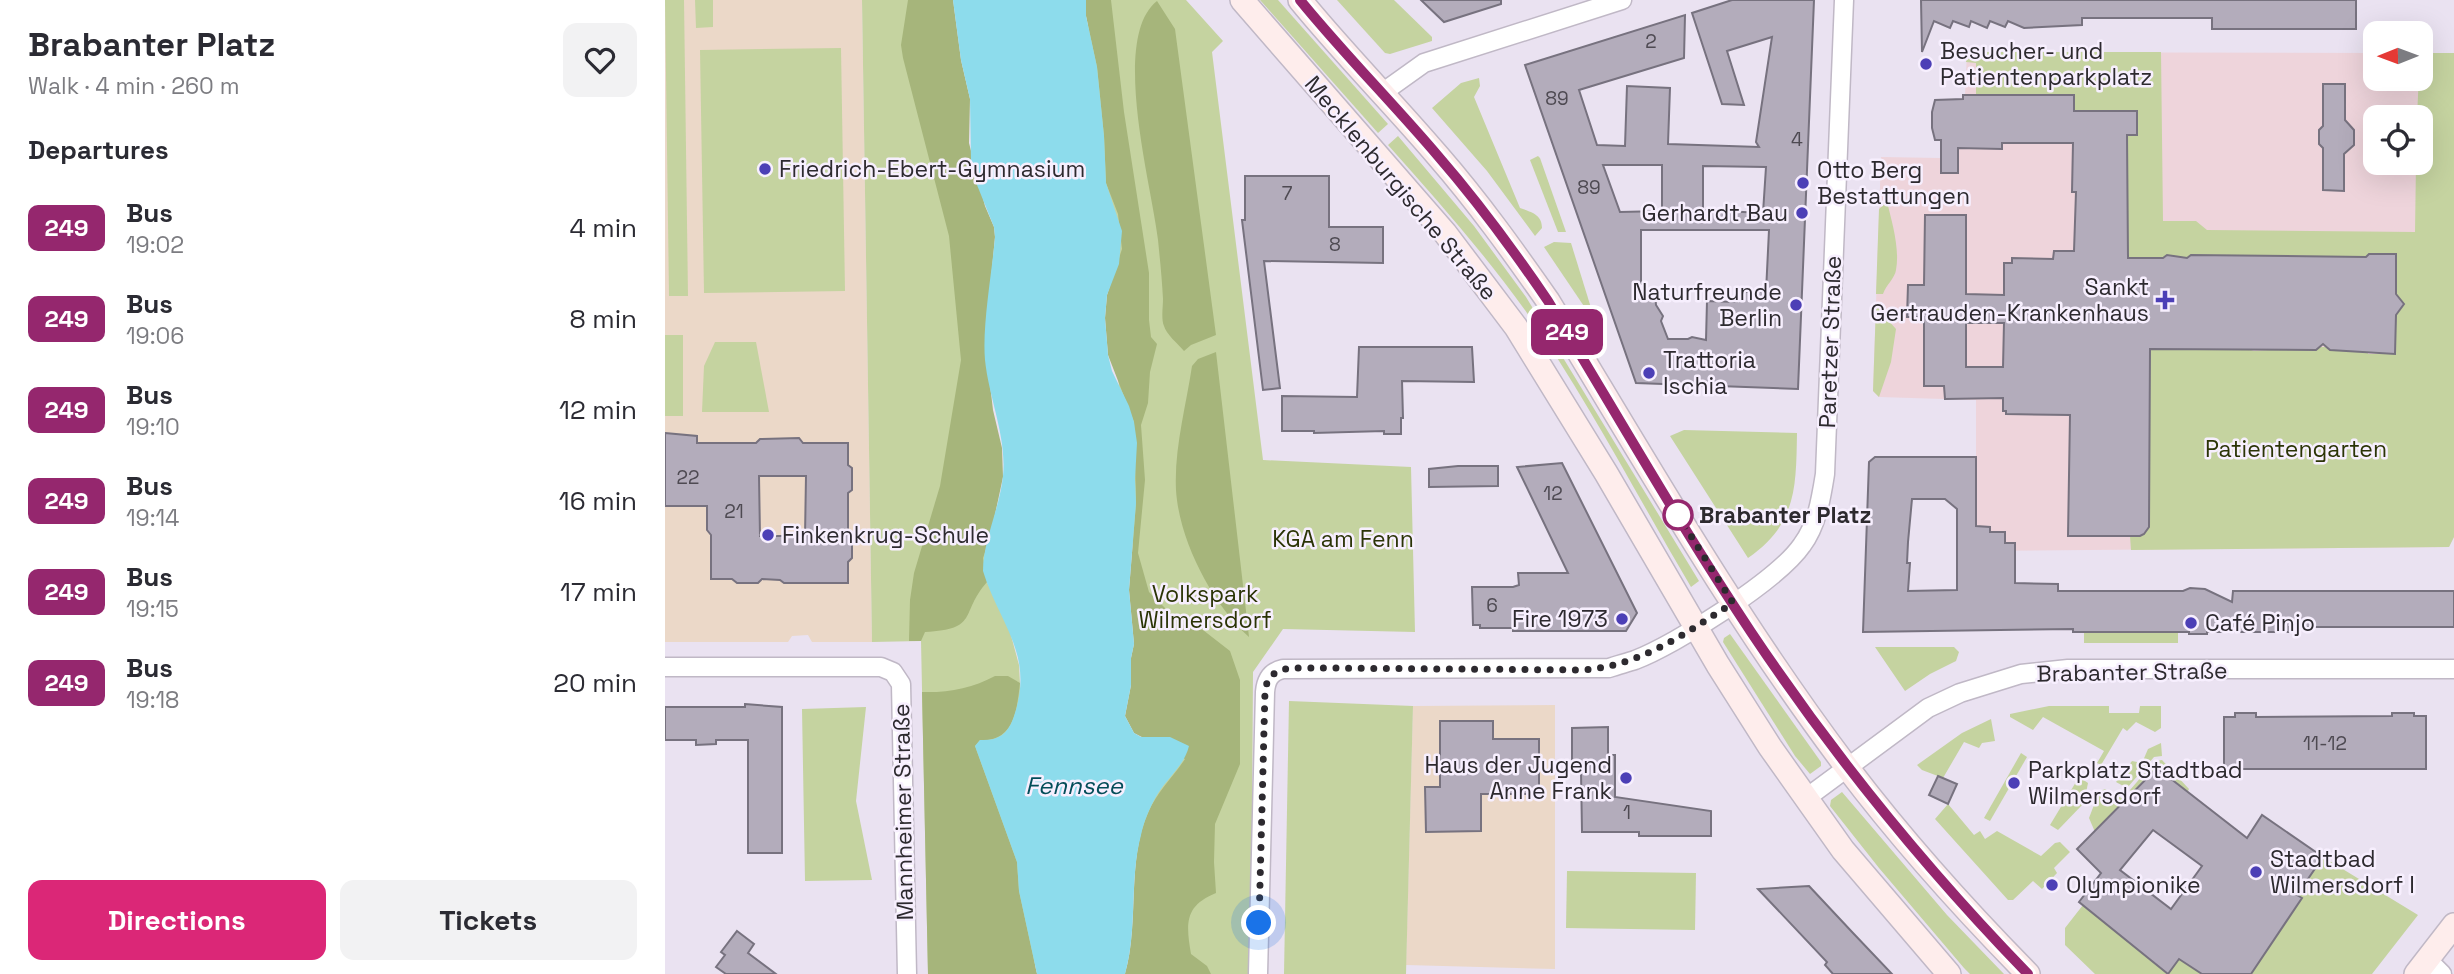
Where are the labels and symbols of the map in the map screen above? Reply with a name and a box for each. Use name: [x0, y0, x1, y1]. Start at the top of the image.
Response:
north arrow: [2363, 21, 2433, 91]
house number: 2: [1645, 29, 1657, 54]
place label: Besucher- und Patientenparkplatz: [1940, 36, 2152, 92]
marker: Besucher- und Patientenparkplatz: [1918, 56, 1934, 72]
street label: Mecklenburgische Straße: [1298, 69, 1504, 307]
house number: 89: [1545, 86, 1569, 111]
house number: 4: [1791, 127, 1803, 152]
place label: Friedrich-Ebert-Gymnasium: [779, 154, 1085, 184]
place label: Otto Berg Bestattungen: [1817, 155, 1970, 211]
marker: Friedrich-Ebert-Gymnasium: [757, 161, 773, 177]
house number: 89: [1577, 175, 1601, 200]
marker: Otto Berg Bestattungen: [1795, 175, 1811, 191]
house number: 7: [1282, 181, 1293, 206]
place label: Gerhardt Bau: [1641, 198, 1788, 228]
marker: Gerhardt Bau: [1794, 205, 1810, 221]
house number: 8: [1329, 232, 1341, 257]
street label: Paretzer Straße: [1812, 255, 1848, 429]
place label: Sankt Gertrauden-Krankenhaus: [1870, 272, 2149, 328]
place label: Naturfreunde Berlin: [1632, 277, 1782, 333]
marker: Sankt Gertrauden-Krankenhaus: [2155, 290, 2175, 310]
marker: Naturfreunde Berlin: [1788, 297, 1804, 313]
line badge: 249: [1527, 309, 1607, 355]
place label: Trattoria Ischia: [1663, 345, 1756, 401]
marker: Trattoria Ischia: [1641, 365, 1657, 381]
park label: Patientengarten: [2205, 434, 2387, 464]
house number: 22: [677, 465, 699, 490]
house number: 12: [1543, 481, 1563, 506]
house number: 21: [724, 499, 744, 524]
marker: Brabanter Platz: [1663, 500, 1693, 530]
place label: Brabanter Platz: [1699, 500, 1871, 530]
place label: Finkenkrug-Schule: [782, 520, 989, 550]
park label: KGA am Fenn: [1272, 524, 1414, 554]
marker: Finkenkrug-Schule: [760, 527, 776, 543]
park label: Volkspark Wilmersdorf: [1138, 579, 1272, 635]
house number: 6: [1486, 593, 1498, 618]
place label: Fire 1973: [1512, 604, 1608, 634]
place label: Café Pinjo: [2205, 608, 2315, 638]
marker: Fire 1973: [1614, 611, 1630, 627]
marker: Café Pinjo: [2183, 615, 2199, 631]
street label: Brabanter Straße: [2036, 655, 2228, 689]
street label: Mannheimer Straße: [886, 703, 920, 921]
house number: 11-12: [2303, 731, 2347, 756]
place label: Haus der Jugend Anne Frank: [1424, 750, 1612, 806]
place label: Parkplatz Stadtbad Wilmersdorf: [2028, 755, 2243, 811]
water label: Fennsee: [1025, 770, 1124, 801]
marker: Haus der Jugend Anne Frank: [1618, 770, 1634, 786]
marker: Parkplatz Stadtbad Wilmersdorf: [2006, 775, 2022, 791]
house number: 1: [1623, 800, 1631, 825]
place label: Stadtbad Wilmersdorf I: [2270, 844, 2415, 900]
marker: Stadtbad Wilmersdorf I: [2248, 864, 2264, 880]
place label: Olympionike: [2066, 870, 2201, 900]
marker: Olympionike: [2044, 877, 2060, 893]
your location: [1241, 905, 1276, 940]

